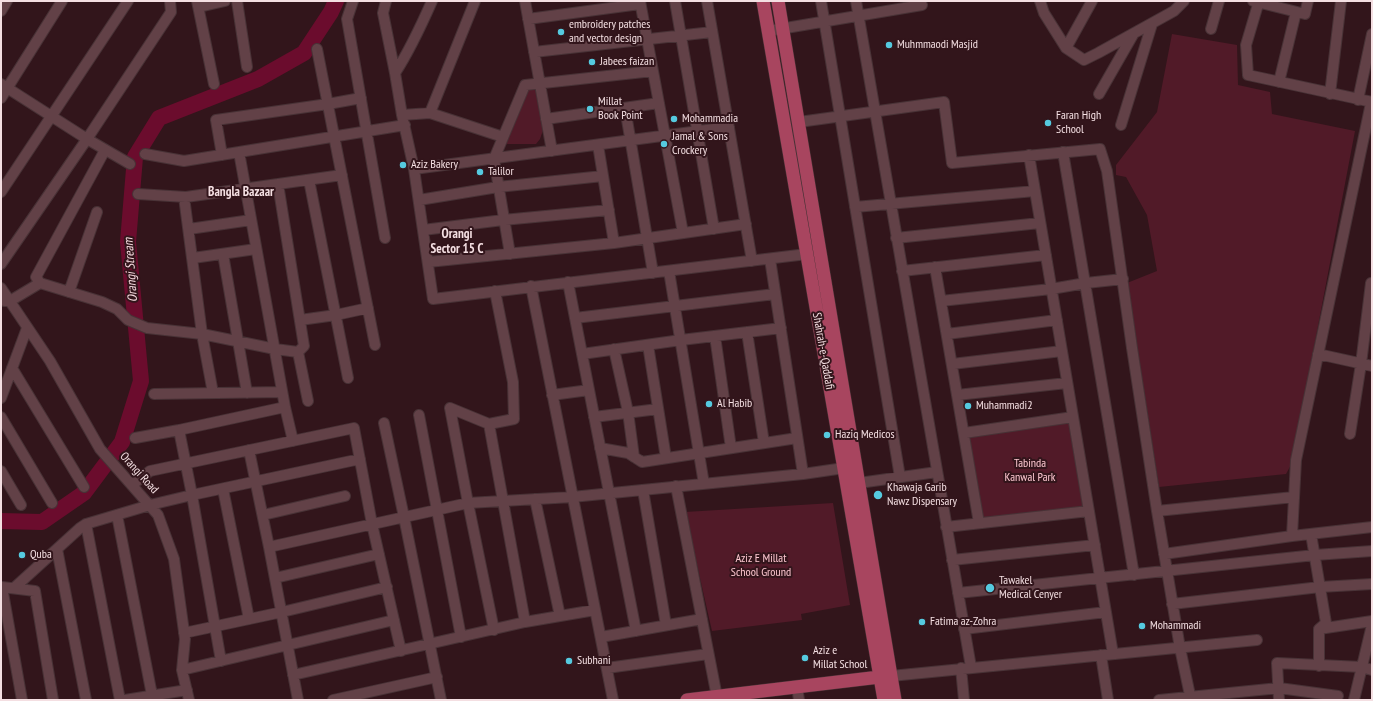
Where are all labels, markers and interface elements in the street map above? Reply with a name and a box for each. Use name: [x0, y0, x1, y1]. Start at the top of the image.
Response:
place label: embroidery patches and vector design: [569, 18, 650, 46]
marker: embroidery patches and vector design: [556, 27, 566, 37]
place label: Muhmmaodi Masjid: [897, 38, 978, 52]
marker: Muhmmaodi Masjid: [884, 40, 894, 50]
place label: Jabees faizan: [600, 55, 654, 69]
marker: Jabees faizan: [587, 57, 597, 67]
place label: Millat Book Point: [598, 95, 643, 123]
marker: Millat Book Point: [585, 104, 595, 114]
place label: Faran High School: [1056, 109, 1101, 137]
place label: Mohammadia: [682, 112, 738, 126]
marker: Mohammadia: [669, 114, 679, 124]
marker: Faran High School: [1043, 118, 1053, 128]
place label: Jamal & Sons Crockery: [672, 130, 728, 158]
marker: Jamal & Sons Crockery: [659, 139, 669, 149]
place label: Aziz Bakery: [411, 158, 458, 172]
marker: Aziz Bakery: [398, 160, 408, 170]
place label: Talilor: [488, 165, 514, 179]
marker: Talilor: [475, 167, 485, 177]
district label: Bangla Bazaar: [208, 184, 274, 200]
district label: Orangi Sector 15 C: [431, 226, 483, 257]
water label: Orangi Stream: [121, 237, 141, 303]
street label: Shahrah-e-Qaddafi: [809, 312, 837, 390]
place label: Al Habib: [717, 397, 752, 411]
marker: Al Habib: [704, 399, 714, 409]
place label: Muhammadi2: [976, 399, 1033, 413]
marker: Muhammadi2: [963, 401, 973, 411]
place label: Haziq Medicos: [835, 428, 895, 442]
marker: Haziq Medicos: [822, 430, 832, 440]
street label: Orangi Road: [117, 449, 161, 497]
park label: Tabinda Kanwal Park: [1005, 457, 1055, 485]
place label: Khawaja Garib Nawz Dispensary: [887, 481, 957, 509]
marker: Khawaja Garib Nawz Dispensary: [872, 489, 884, 501]
place label: Quba: [30, 548, 52, 562]
marker: Quba: [17, 550, 27, 560]
park label: Aziz E Millat School Ground: [731, 552, 791, 580]
place label: Tawakel Medical Cenyer: [999, 574, 1062, 602]
marker: Tawakel Medical Cenyer: [984, 582, 996, 594]
place label: Fatima az-Zohra: [930, 615, 996, 629]
marker: Fatima az-Zohra: [917, 617, 927, 627]
place label: Mohammadi: [1150, 619, 1201, 633]
marker: Mohammadi: [1137, 621, 1147, 631]
place label: Aziz e Millat School: [813, 644, 867, 672]
marker: Aziz e Millat School: [800, 653, 810, 663]
place label: Subhani: [577, 654, 611, 668]
marker: Subhani: [564, 656, 574, 666]

